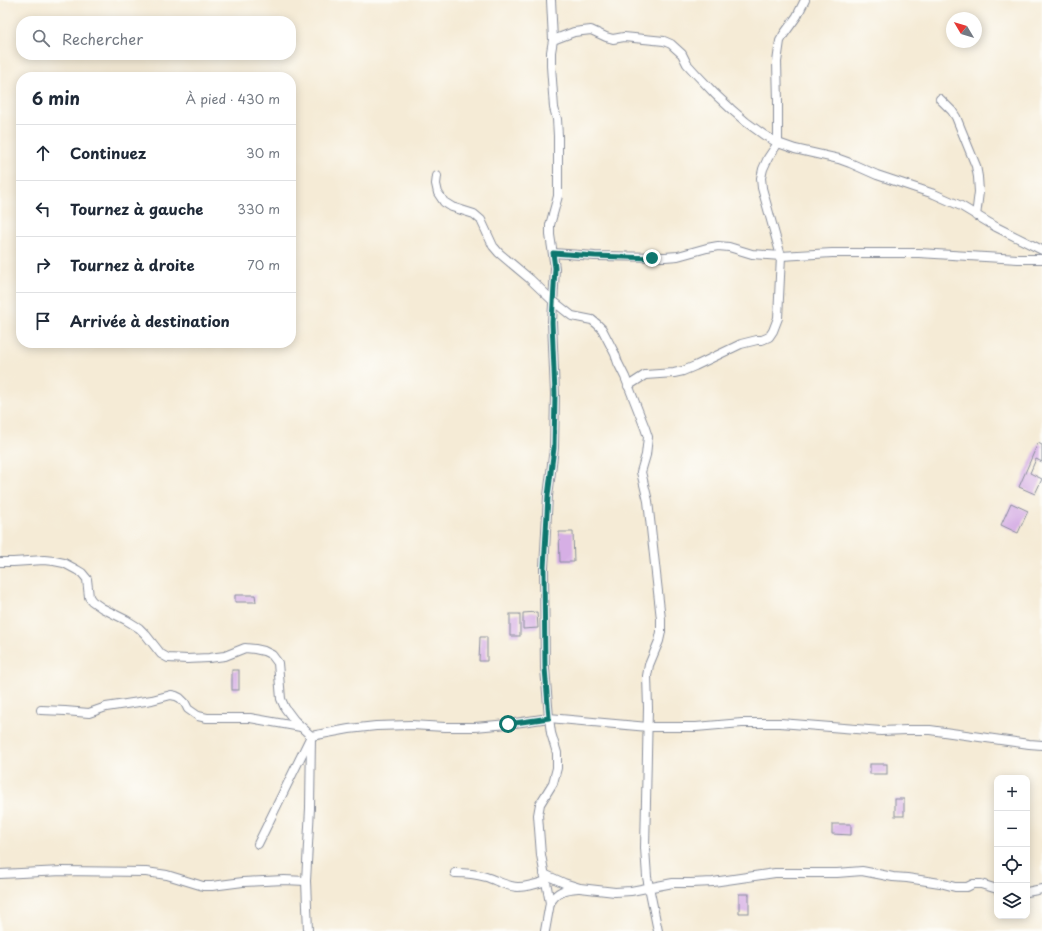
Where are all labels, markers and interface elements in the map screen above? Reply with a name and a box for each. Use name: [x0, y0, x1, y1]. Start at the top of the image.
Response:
north arrow: [946, 12, 982, 48]
search box: [16, 16, 296, 60]
icon: search: [30, 27, 52, 49]
text: Rechercher: [62, 27, 143, 50]
text: 6 min: [32, 85, 80, 111]
text: À pied · 430 m: [185, 89, 280, 108]
text: Continuez: [70, 141, 146, 164]
icon: ahead: [32, 142, 54, 164]
text: 30 m: [246, 143, 280, 162]
text: Tournez à gauche: [70, 197, 204, 220]
icon: left: [32, 198, 54, 220]
text: 330 m: [237, 199, 280, 218]
route end: [643, 249, 661, 267]
text: Tournez à droite: [70, 253, 195, 276]
icon: right: [32, 254, 54, 276]
text: 70 m: [247, 255, 280, 274]
text: Arrivée à destination: [70, 309, 230, 332]
icon: arrive: [32, 310, 54, 332]
route start: [499, 715, 517, 733]
map controls: [994, 775, 1030, 919]
button: +: [994, 775, 1030, 811]
button: −: [994, 811, 1030, 847]
button: locate: [994, 847, 1030, 883]
button: layers: [994, 883, 1030, 919]

